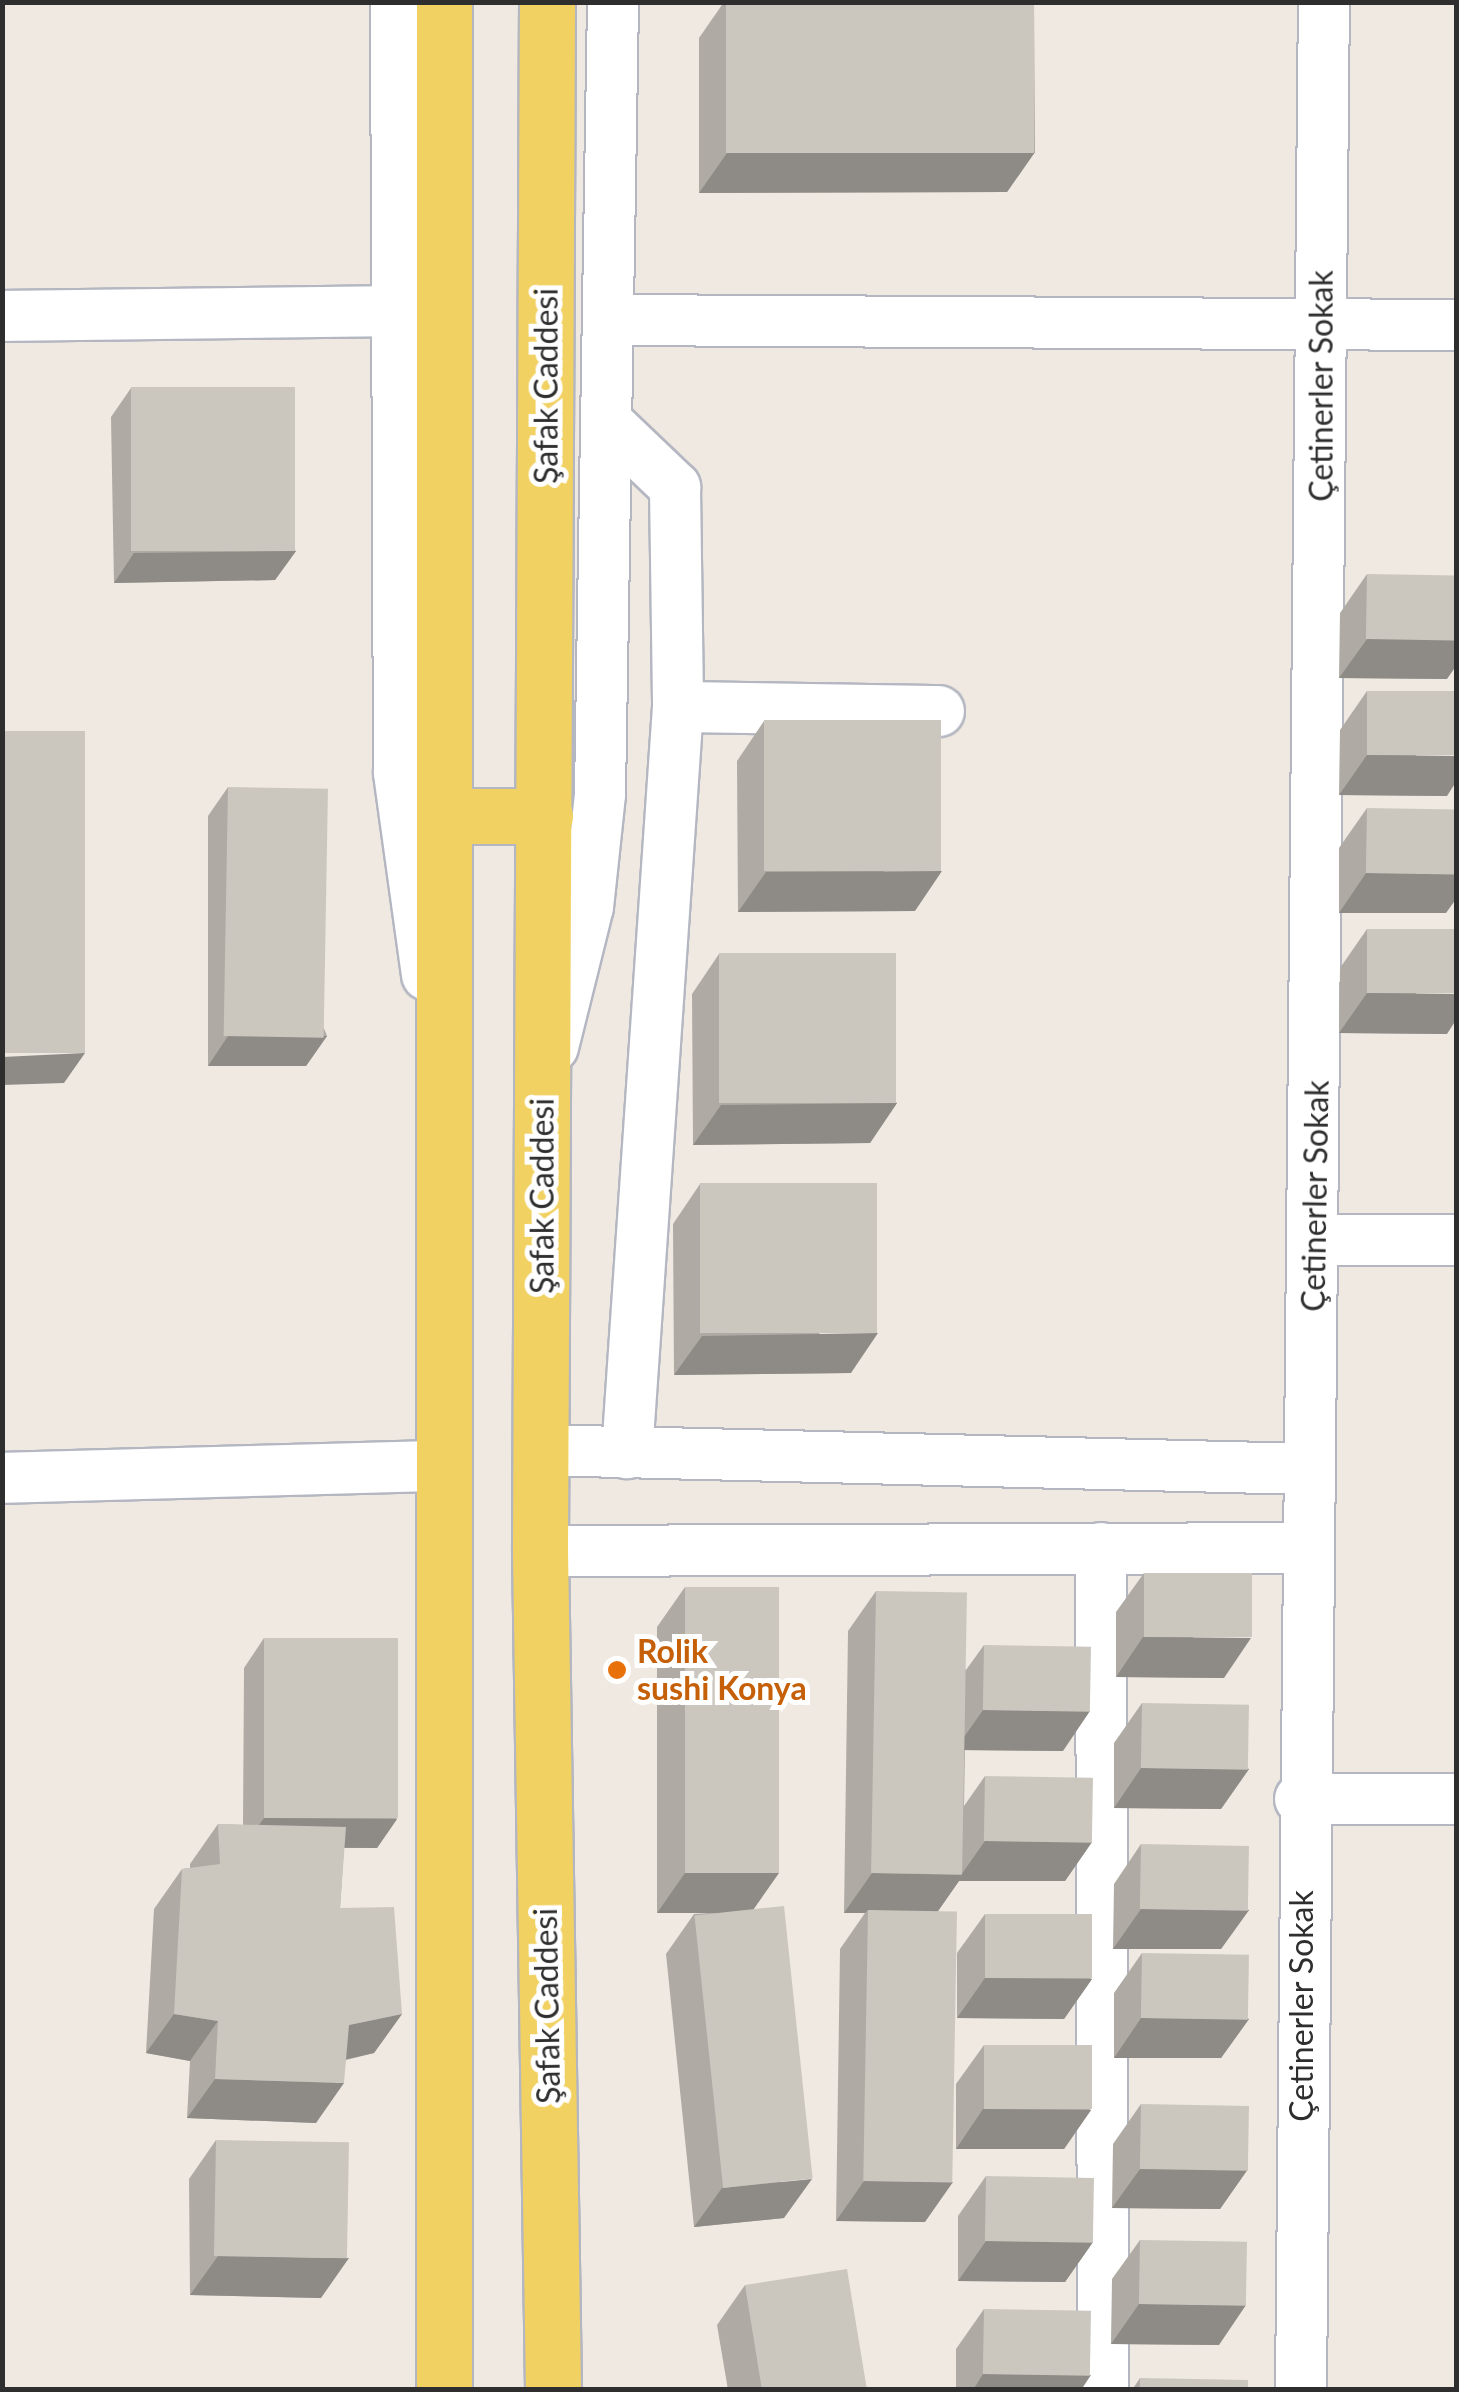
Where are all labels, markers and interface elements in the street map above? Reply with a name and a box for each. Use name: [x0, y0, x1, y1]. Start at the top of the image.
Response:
street label: Çetinerler Sokak: [1302, 270, 1340, 502]
street label: Şafak Caddesi: [527, 288, 565, 484]
street label: Çetinerler Sokak: [1294, 1080, 1336, 1312]
street label: Şafak Caddesi: [523, 1098, 561, 1294]
place label: Rolik sushi Konya: [637, 1633, 807, 1708]
marker: Rolik sushi Konya: [606, 1659, 628, 1681]
street label: Çetinerler Sokak: [1282, 1890, 1320, 2122]
street label: Şafak Caddesi: [526, 1908, 568, 2104]

